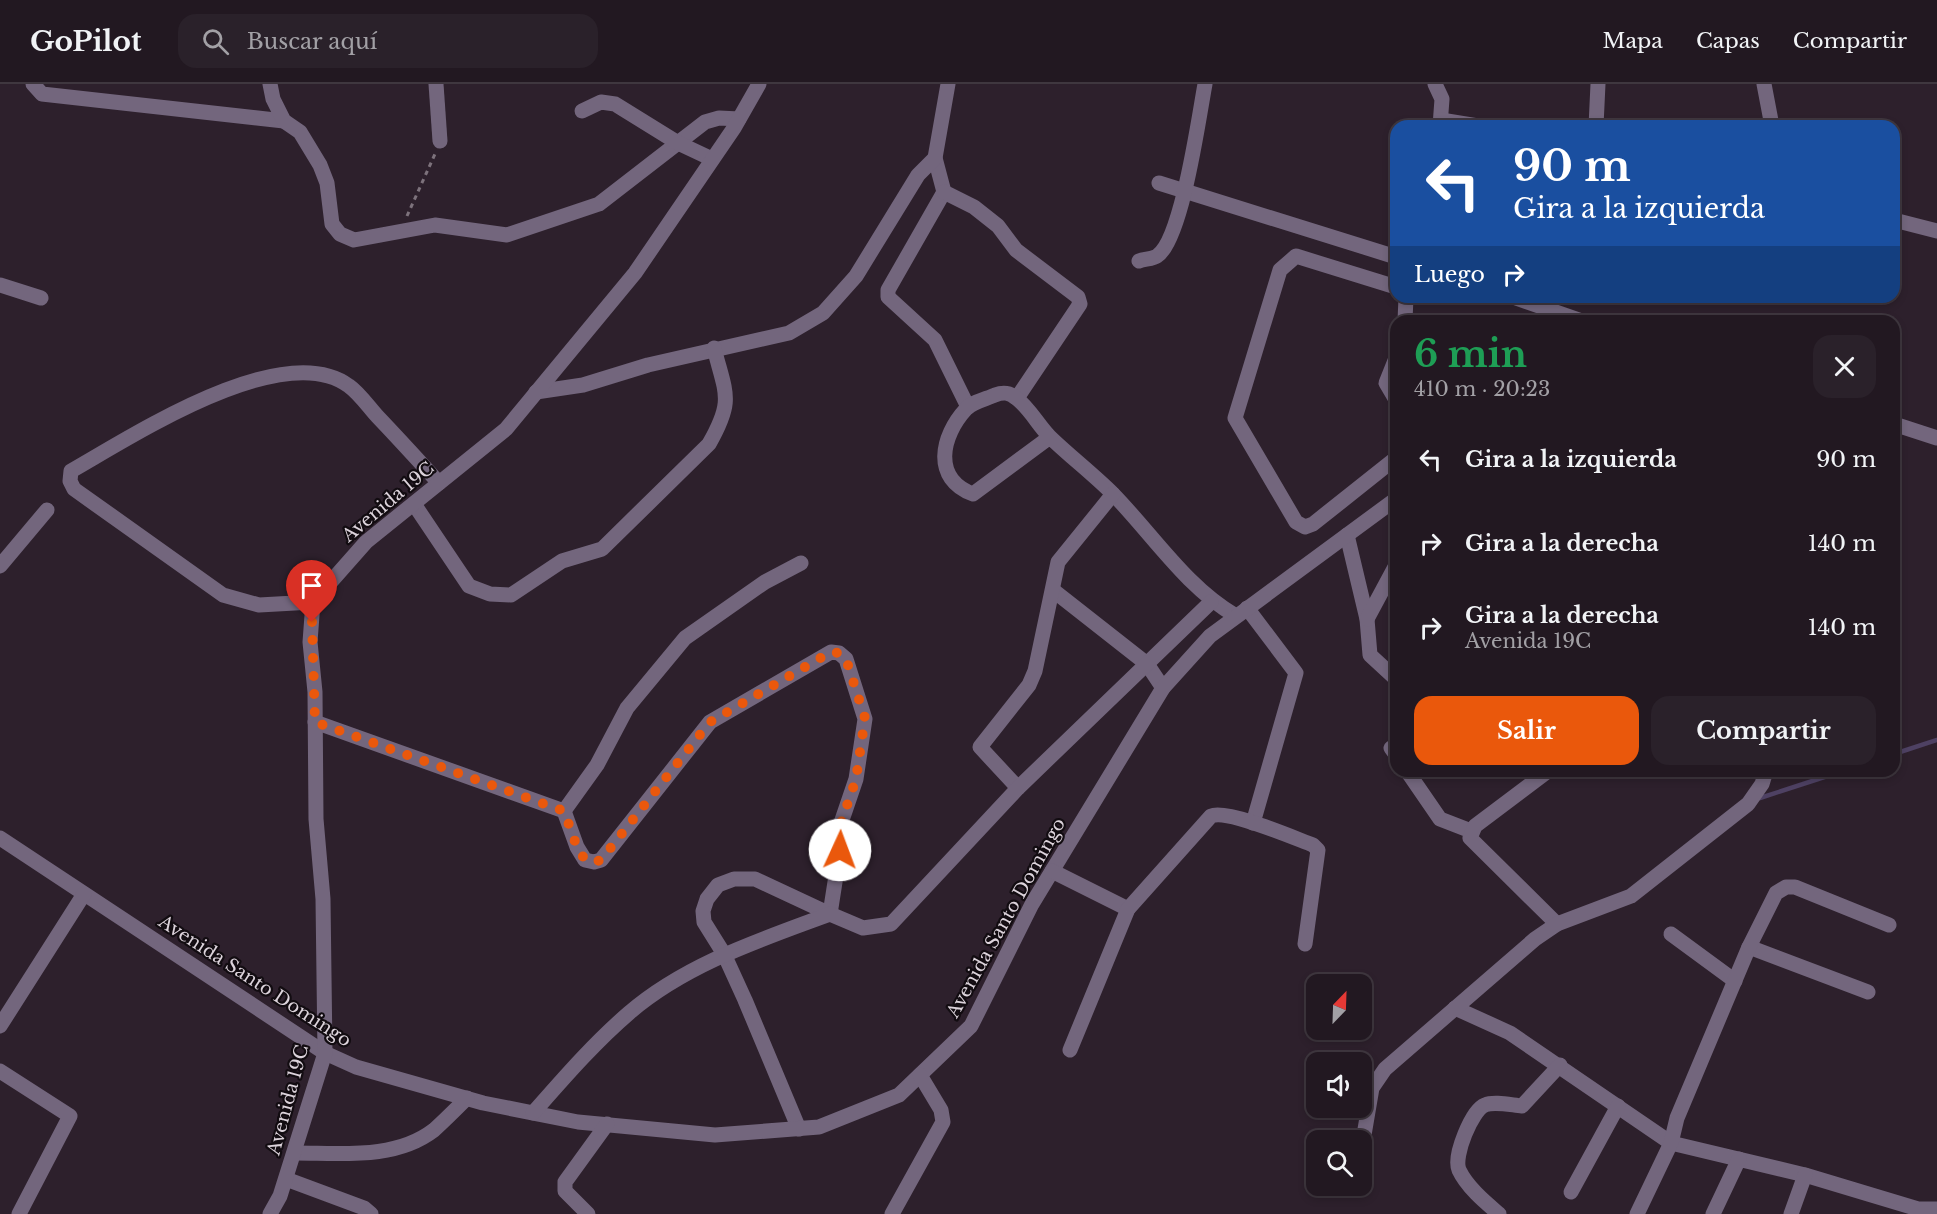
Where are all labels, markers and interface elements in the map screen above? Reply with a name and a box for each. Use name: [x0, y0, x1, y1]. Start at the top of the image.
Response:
search box: [178, 14, 598, 68]
text: GoPilot: [30, 24, 142, 59]
icon: search: [199, 25, 232, 58]
text: Buscar aquí: [247, 28, 377, 55]
text: Mapa: [1603, 28, 1663, 54]
text: Capas: [1696, 28, 1760, 54]
text: Compartir: [1793, 28, 1907, 54]
text: 90 m: [1513, 140, 1631, 192]
icon: left: [1414, 144, 1492, 222]
text: Gira a la izquierda: [1513, 192, 1765, 225]
icon: right: [1497, 258, 1530, 291]
text: Luego: [1414, 261, 1485, 288]
text: 6 min: [1414, 332, 1527, 377]
button: close: [1813, 335, 1876, 398]
text: 410 m · 20:23: [1414, 377, 1550, 401]
icon: left: [1414, 443, 1447, 476]
text: Gira a la izquierda: [1465, 446, 1677, 473]
text: 90 m: [1816, 446, 1876, 473]
street label: Avenida 19C: [337, 457, 439, 548]
icon: right: [1414, 527, 1447, 560]
text: Gira a la derecha: [1465, 530, 1659, 557]
text: 140 m: [1808, 530, 1876, 557]
pin: [286, 560, 337, 622]
icon: arrive: [295, 569, 328, 602]
text: Gira a la derecha: [1465, 602, 1659, 629]
icon: right: [1414, 611, 1447, 644]
text: 140 m: [1808, 614, 1876, 641]
text: Avenida 19C: [1465, 629, 1591, 653]
button: Salir: [1414, 696, 1639, 765]
button: Compartir: [1651, 696, 1876, 765]
street label: Avenida Santo Domingo: [941, 814, 1070, 1023]
position arrow: [808, 818, 872, 882]
street label: Avenida Santo Domingo: [154, 910, 355, 1052]
north arrow: [1306, 974, 1372, 1040]
map controls: [1306, 974, 1372, 1196]
street label: Avenida 19C: [262, 1042, 313, 1159]
button: sound: [1306, 1052, 1372, 1118]
button: search: [1306, 1130, 1372, 1196]

